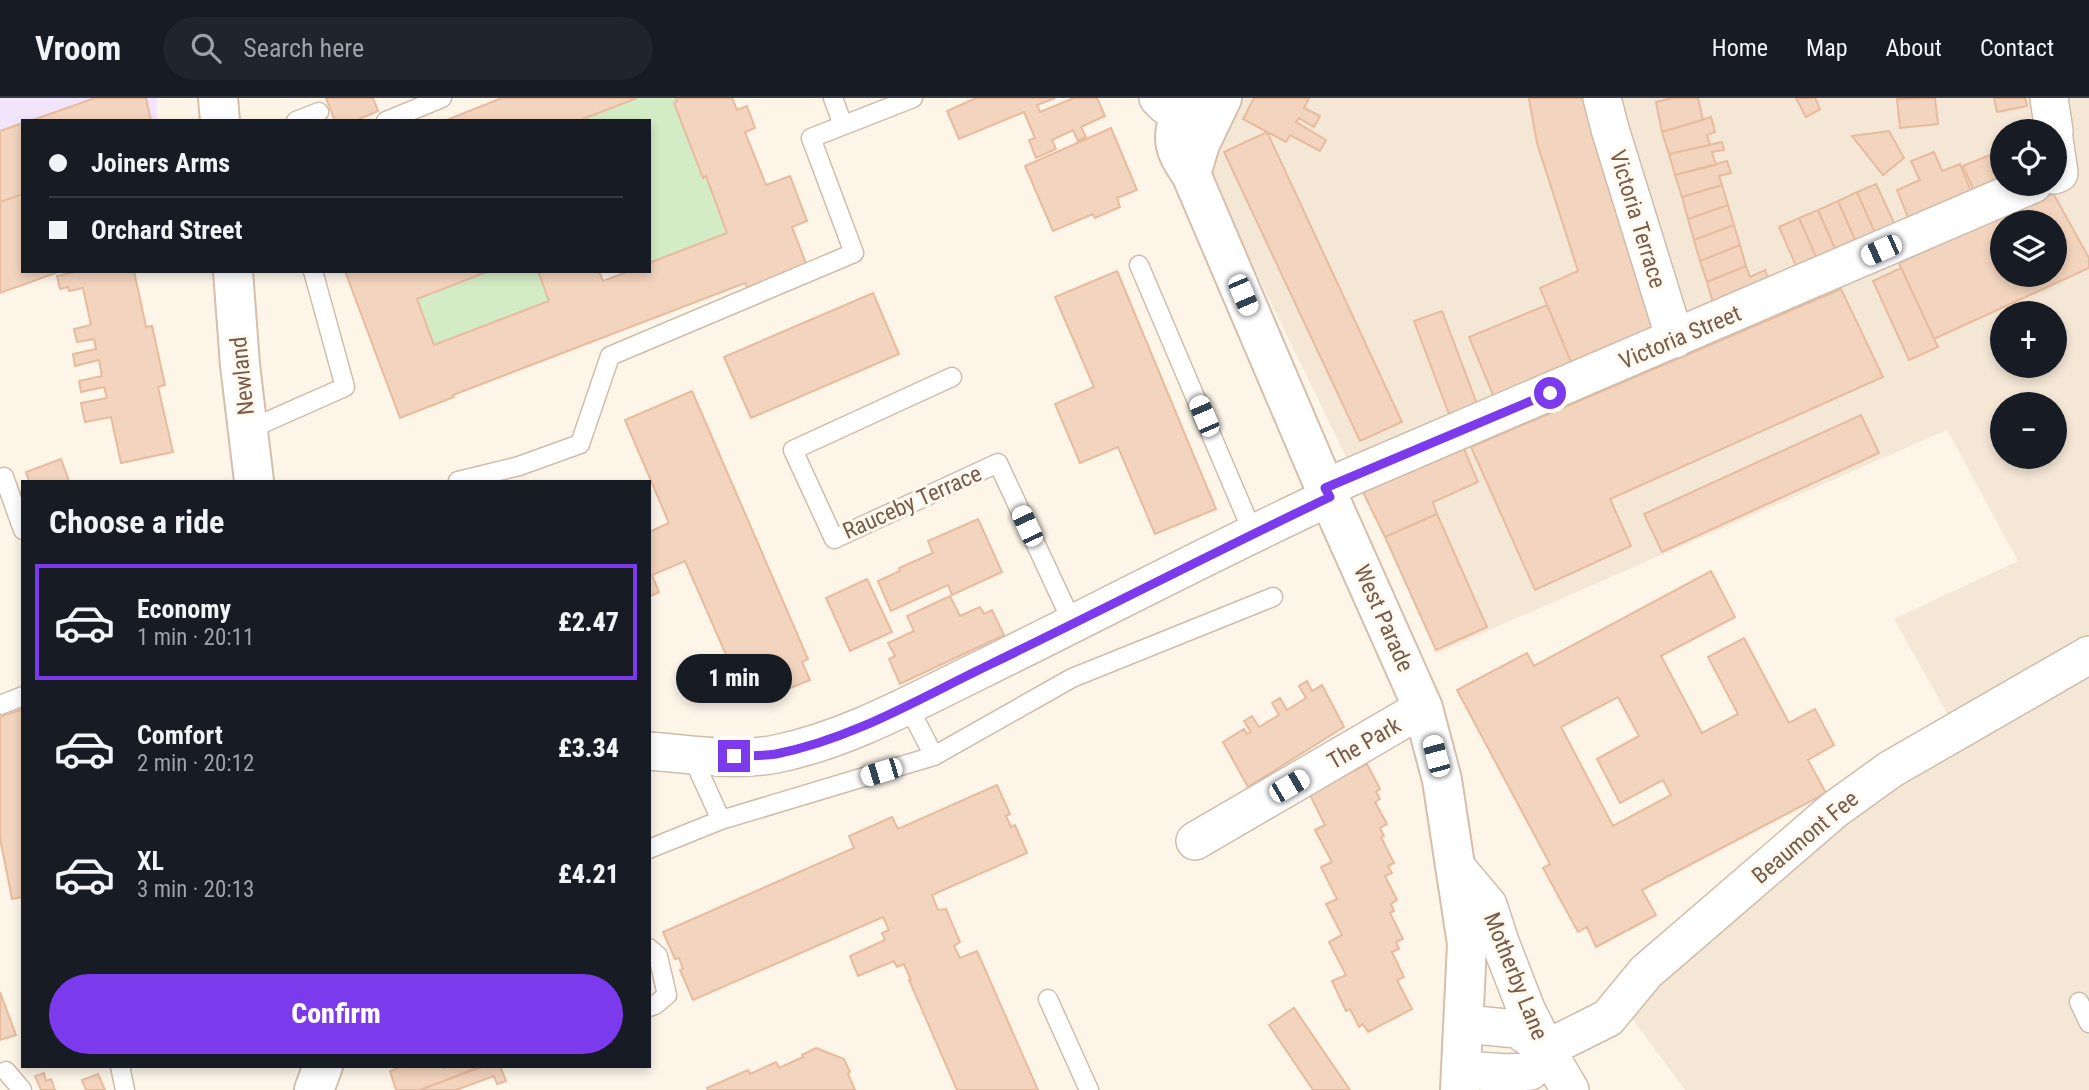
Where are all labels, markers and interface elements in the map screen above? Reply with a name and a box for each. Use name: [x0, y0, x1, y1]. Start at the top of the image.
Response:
search box: [163, 17, 653, 80]
text: Vroom: [35, 29, 121, 68]
icon: search: [187, 29, 225, 67]
text: Search here: [243, 33, 364, 63]
text: Home: [1712, 34, 1768, 62]
text: Map: [1806, 34, 1848, 62]
text: About: [1886, 34, 1942, 62]
text: Contact: [1980, 34, 2054, 62]
map controls: [1990, 119, 2067, 469]
button: locate: [1990, 119, 2067, 196]
street label: Victoria Terrace: [1604, 147, 1671, 291]
text: Joiners Arms: [91, 148, 230, 178]
button: layers: [1990, 210, 2067, 287]
text: Orchard Street: [91, 215, 243, 245]
car: [1858, 232, 1905, 268]
car: [1226, 272, 1261, 318]
street label: Victoria Street: [1615, 300, 1745, 375]
button: +: [1990, 301, 2067, 378]
street label: Newland: [225, 335, 260, 417]
route start: [1534, 377, 1566, 409]
button: −: [1990, 392, 2067, 469]
car: [1187, 393, 1222, 439]
street label: Rauceby Terrace: [839, 460, 986, 545]
text: Choose a ride: [49, 503, 224, 541]
car: [1009, 503, 1046, 549]
street label: West Parade: [1348, 561, 1419, 676]
icon: car: [53, 591, 116, 654]
text: Economy: [137, 594, 231, 624]
text: £2.47: [558, 607, 619, 637]
text: 1 min · 20:11: [137, 624, 254, 651]
callout: 1 min: [676, 654, 792, 704]
text: 1 min: [708, 665, 760, 692]
street label: The Park: [1323, 711, 1406, 775]
icon: car: [53, 717, 116, 780]
text: Comfort: [137, 720, 223, 750]
text: £3.34: [558, 733, 619, 763]
car: [1421, 733, 1452, 779]
route end: [718, 740, 750, 772]
text: 2 min · 20:12: [137, 750, 254, 777]
car: [858, 756, 905, 788]
car: [1266, 766, 1313, 806]
street label: Beaumont Fee: [1747, 785, 1864, 889]
icon: car: [53, 843, 116, 906]
text: XL: [137, 846, 164, 876]
text: £4.21: [558, 859, 619, 889]
text: 3 min · 20:13: [137, 876, 254, 903]
street label: Motherby Lane: [1478, 909, 1553, 1044]
button: Confirm: [49, 974, 623, 1054]

